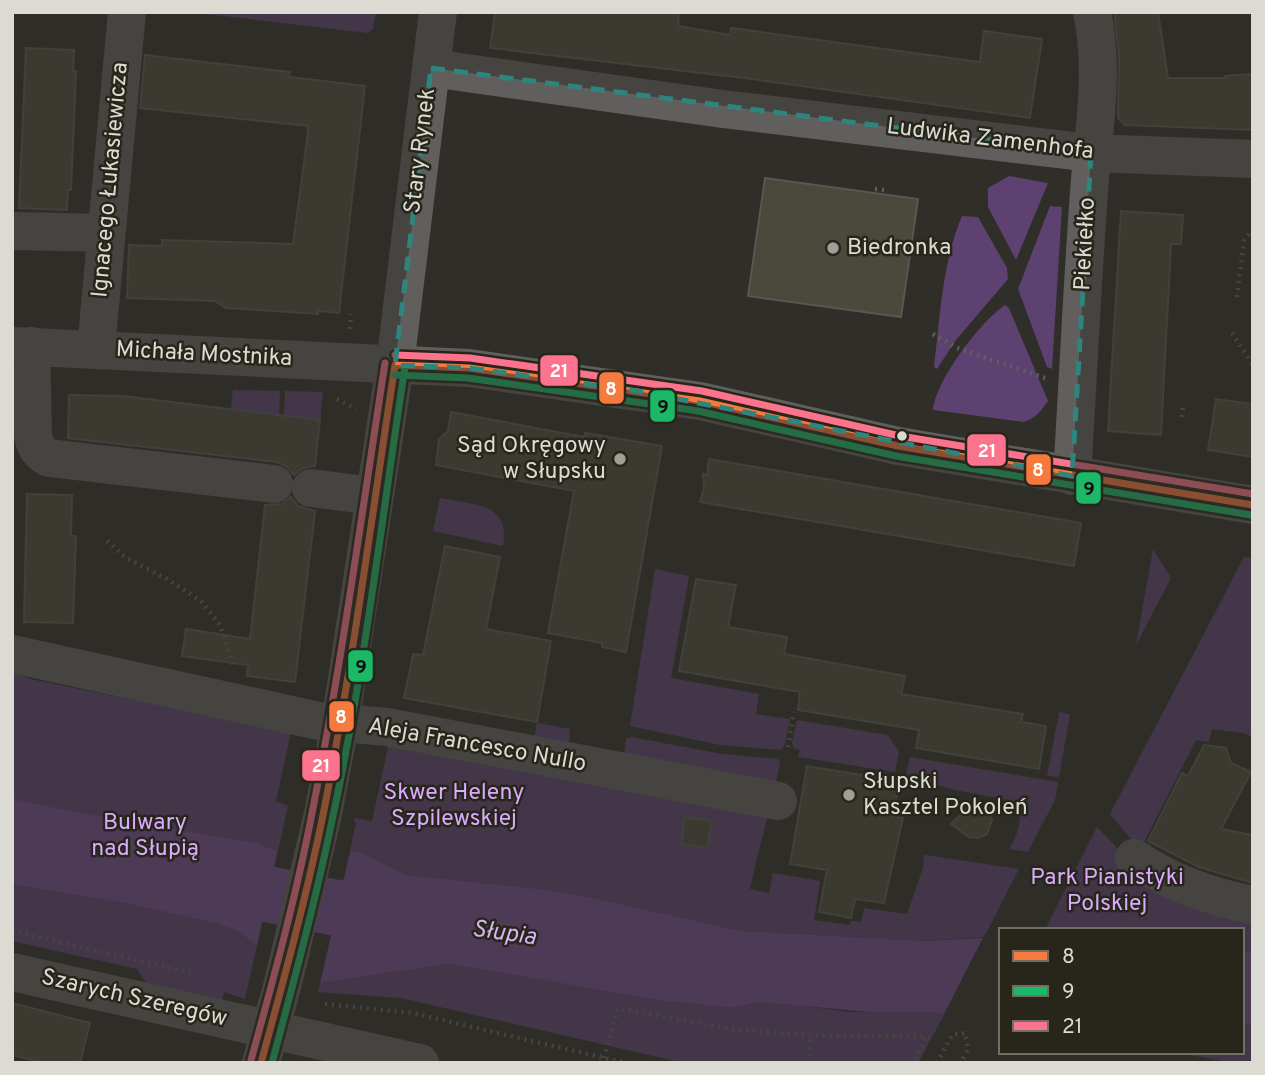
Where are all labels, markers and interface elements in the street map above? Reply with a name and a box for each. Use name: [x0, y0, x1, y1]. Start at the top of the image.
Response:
street label: Ignacego Łukasiewicza: [86, 61, 136, 299]
street label: Stary Rynek: [399, 87, 443, 215]
street label: Ludwika Zamenhofa: [885, 113, 1095, 167]
street label: Piekiełko: [1069, 197, 1103, 291]
place label: Biedronka: [847, 234, 951, 263]
marker: Biedronka: [825, 240, 841, 256]
street label: Michała Mostnika: [115, 336, 293, 374]
line badge: 21: [539, 354, 579, 387]
text: 21: [549, 360, 569, 384]
line badge: 8: [598, 371, 625, 405]
text: 8: [605, 378, 617, 402]
line badge: 9: [649, 389, 676, 423]
text: 9: [657, 396, 669, 420]
unlabelled marker: [895, 429, 909, 443]
place label: Sąd Okręgowy w Słupsku: [457, 432, 606, 487]
line badge: 21: [966, 433, 1007, 467]
text: 21: [977, 440, 997, 464]
marker: Sąd Okręgowy w Słupsku: [612, 451, 628, 467]
line badge: 8: [1025, 453, 1052, 486]
text: 8: [1032, 459, 1044, 483]
line badge: 9: [1075, 471, 1102, 505]
text: 9: [1083, 478, 1095, 502]
line badge: 9: [347, 649, 374, 683]
text: 9: [355, 656, 367, 680]
line badge: 8: [328, 700, 355, 733]
text: 8: [335, 706, 347, 730]
street label: Aleja Francesco Nullo: [366, 713, 588, 779]
line badge: 21: [301, 749, 341, 782]
text: 21: [311, 755, 331, 779]
place label: Słupski Kasztel Pokoleń: [863, 768, 1028, 823]
park label: Skwer Heleny Szpilewskiej: [383, 779, 525, 834]
marker: Słupski Kasztel Pokoleń: [841, 787, 857, 803]
park label: Bulwary nad Słupią: [91, 809, 199, 864]
park label: Park Pianistyki Polskiej: [1030, 864, 1184, 919]
water label: Słupia: [470, 915, 539, 953]
legend: [999, 928, 1244, 1054]
text: 8: [1062, 944, 1075, 971]
street label: Szarych Szeregów: [38, 964, 230, 1034]
text: 9: [1062, 979, 1075, 1006]
text: 21: [1062, 1014, 1083, 1041]

